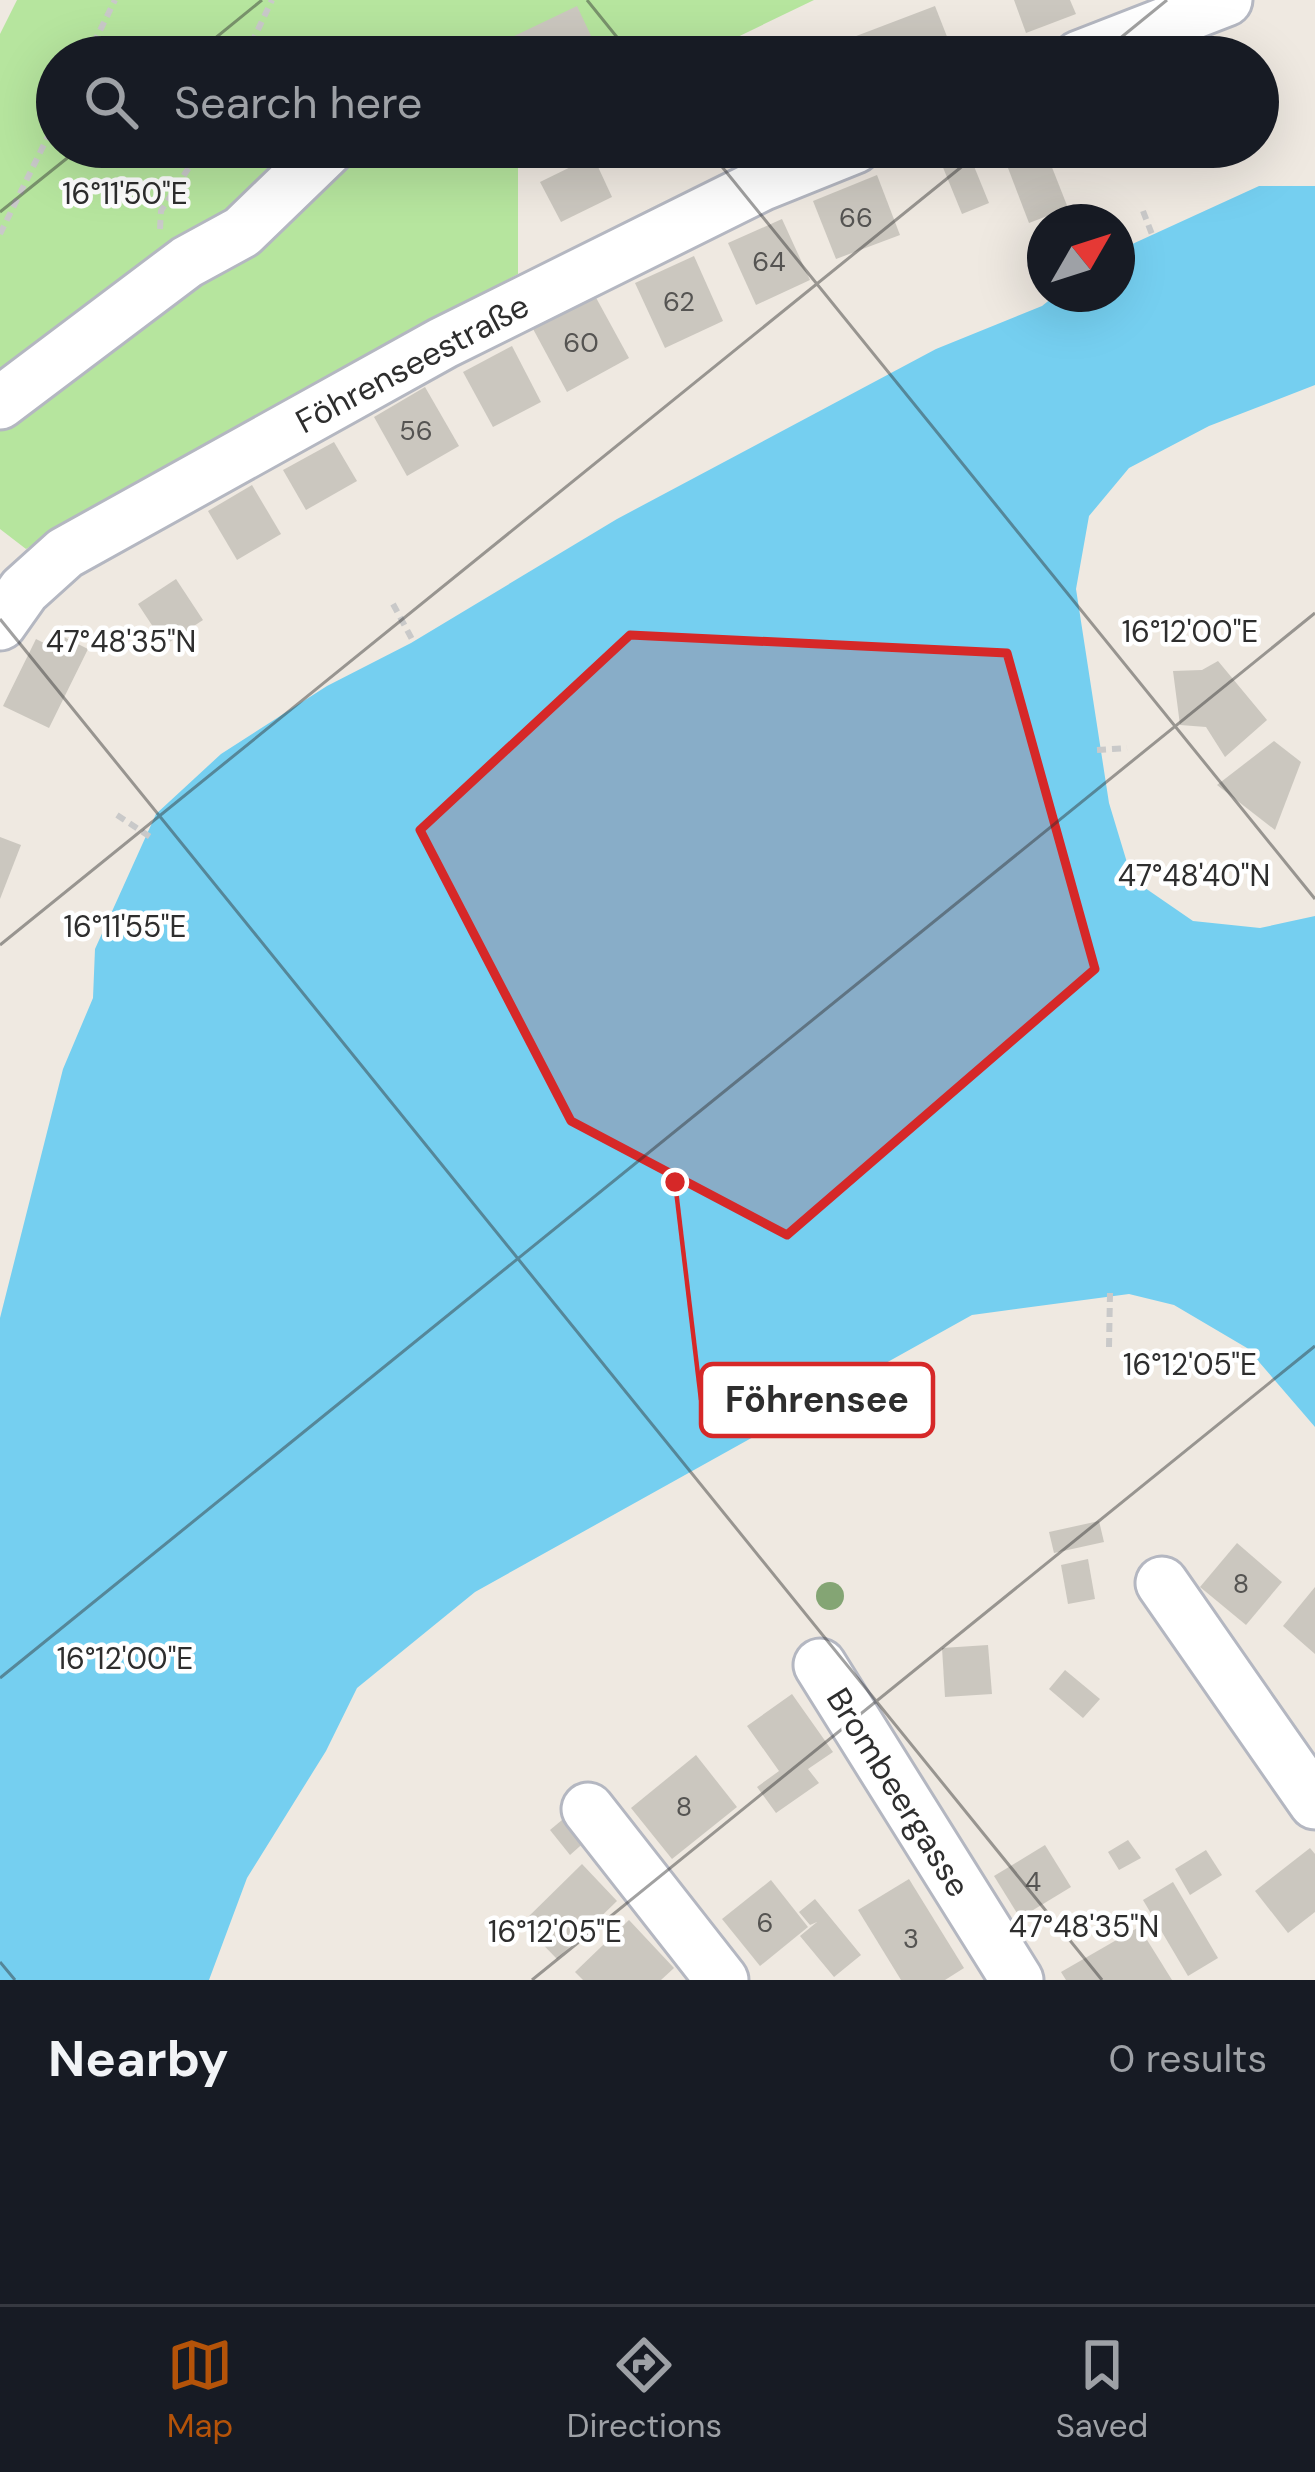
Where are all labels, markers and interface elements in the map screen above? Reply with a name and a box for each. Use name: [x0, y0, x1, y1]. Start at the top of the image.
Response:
search box: [36, 36, 1279, 168]
icon: search: [78, 69, 144, 135]
text: Search here: [174, 73, 422, 132]
text: 16°11'50"E: [62, 174, 188, 213]
house number: 66: [839, 200, 873, 235]
north arrow: [1027, 204, 1135, 312]
house number: 64: [752, 244, 786, 279]
street label: Föhrenseestraße: [288, 284, 536, 443]
house number: 62: [663, 284, 695, 319]
house number: 60: [563, 325, 599, 360]
house number: 56: [399, 413, 433, 448]
text: 16°12'00"E: [1122, 612, 1258, 651]
text: 47°48'35"N: [46, 622, 196, 661]
text: 47°48'40"N: [1118, 856, 1270, 895]
text: 16°11'55"E: [64, 907, 186, 946]
text: 16°12'05"E: [1123, 1345, 1257, 1384]
callout: Föhrensee: [701, 1364, 933, 1436]
text: Föhrensee: [725, 1376, 909, 1423]
house number: 8: [1233, 1566, 1249, 1601]
text: 16°12'00"E: [57, 1639, 193, 1678]
street label: Brombeergasse: [817, 1680, 980, 1905]
house number: 8: [676, 1789, 692, 1824]
house number: 4: [1025, 1864, 1041, 1899]
house number: 6: [757, 1905, 773, 1940]
text: 47°48'35"N: [1009, 1907, 1159, 1946]
text: 16°12'05"E: [488, 1912, 622, 1951]
house number: 3: [903, 1921, 919, 1956]
text: Nearby: [48, 2025, 229, 2092]
text: 0 results: [1109, 2033, 1267, 2084]
tab: Map: [167, 2332, 233, 2447]
tab: Directions: [567, 2332, 722, 2447]
tab: Saved: [1056, 2332, 1148, 2447]

